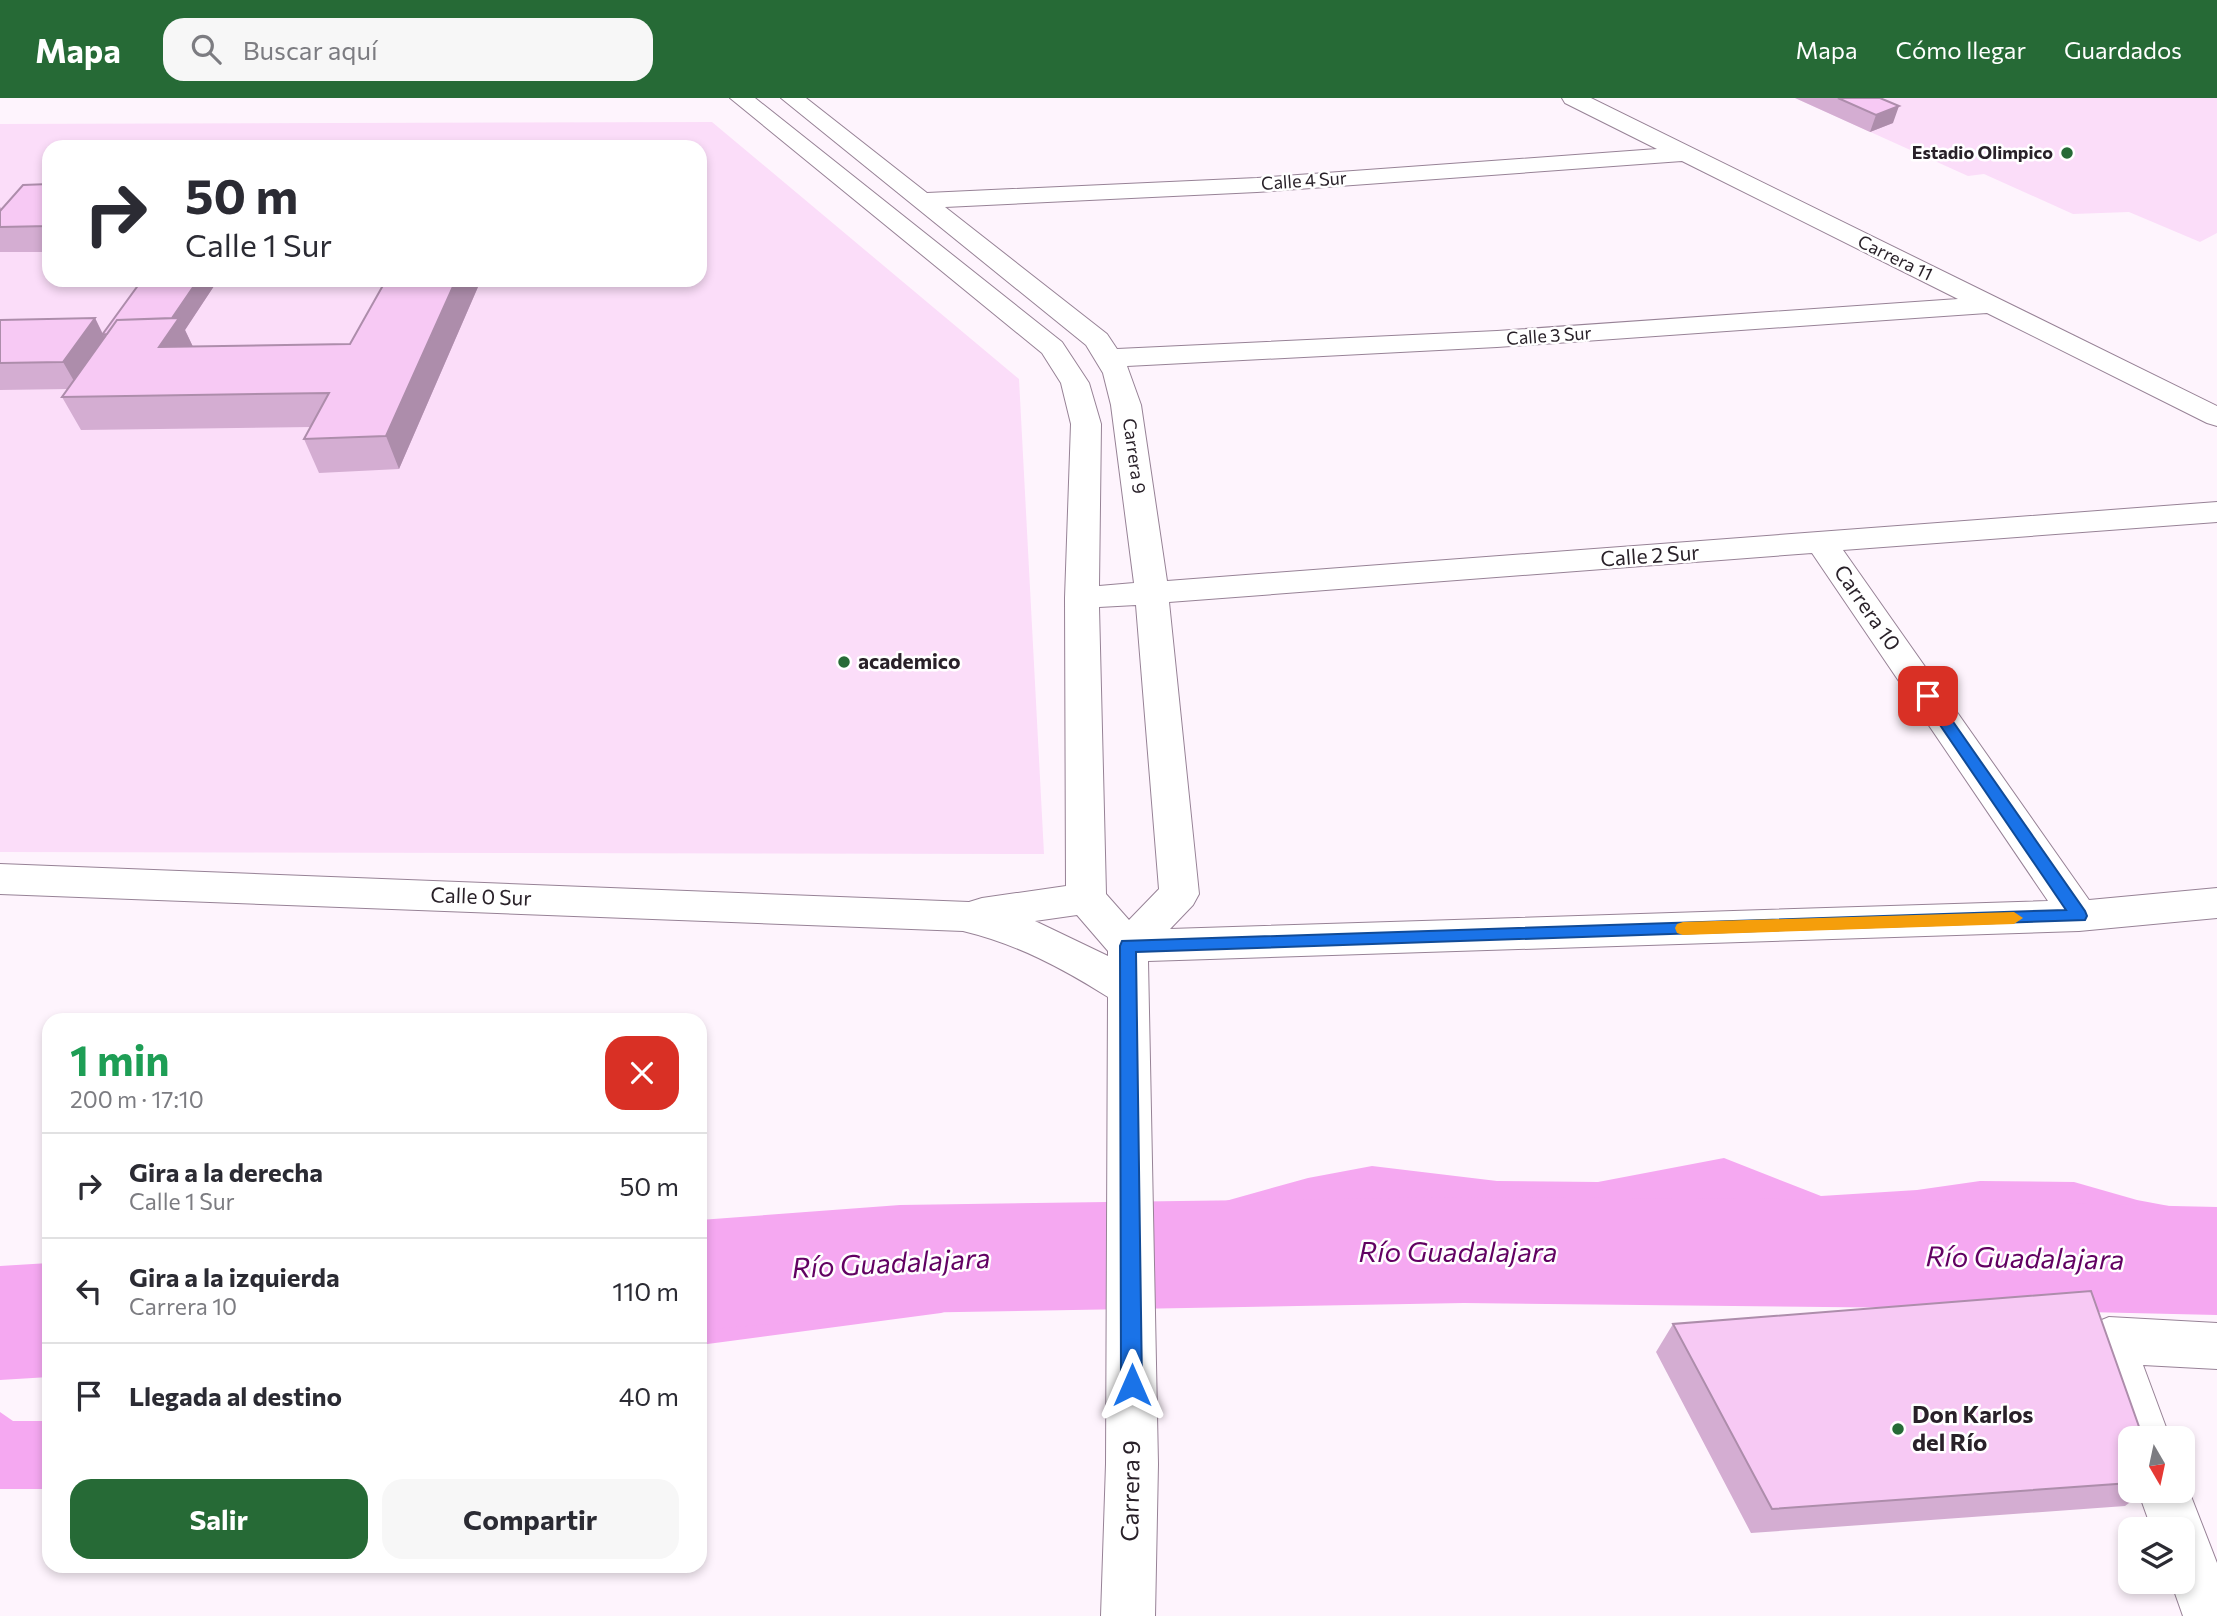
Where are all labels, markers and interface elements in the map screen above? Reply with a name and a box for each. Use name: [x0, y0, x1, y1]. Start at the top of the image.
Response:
search box: [163, 18, 653, 81]
text: Mapa: [35, 29, 121, 70]
icon: search: [187, 30, 225, 68]
text: Buscar aquí: [243, 34, 378, 65]
text: Mapa: [1795, 35, 1858, 64]
text: Cómo llegar: [1896, 35, 2026, 64]
text: Guardados: [2064, 35, 2182, 64]
place label: Estadio Olimpico: [1912, 141, 2053, 163]
marker: Estadio Olimpico: [2059, 145, 2075, 161]
text: 50 m: [185, 164, 298, 224]
street label: Calle 4 Sur: [1260, 166, 1348, 194]
icon: right: [70, 168, 161, 259]
text: Calle 1 Sur: [185, 224, 332, 264]
street label: Carrera 11: [1854, 230, 1936, 285]
street label: Calle 3 Sur: [1506, 321, 1592, 349]
street label: Carrera 9: [1119, 417, 1151, 495]
street label: Calle 2 Sur: [1600, 539, 1700, 570]
street label: Carrera 10: [1830, 560, 1907, 655]
place label: academico: [858, 648, 961, 673]
marker: academico: [836, 654, 852, 670]
pin: [1898, 666, 1958, 726]
icon: arrive: [1909, 677, 1947, 715]
street label: Calle 0 Sur: [430, 881, 532, 910]
text: 1 min: [70, 1033, 170, 1085]
button: close: [605, 1036, 679, 1110]
text: 200 m · 17:10: [70, 1085, 204, 1113]
text: Gira a la derecha: [129, 1156, 323, 1187]
icon: right: [70, 1167, 108, 1205]
text: 50 m: [619, 1170, 679, 1201]
text: Calle 1 Sur: [129, 1187, 235, 1215]
water label: Río Guadalajara: [1359, 1234, 1557, 1268]
water label: Río Guadalajara: [1925, 1238, 2125, 1276]
water label: Río Guadalajara: [791, 1240, 991, 1284]
text: Gira a la izquierda: [129, 1261, 340, 1292]
icon: left: [70, 1272, 108, 1310]
text: 110 m: [612, 1275, 679, 1306]
text: Carrera 10: [129, 1292, 237, 1320]
position arrow: [1095, 1348, 1169, 1422]
icon: arrive: [70, 1377, 108, 1415]
text: Llegada al destino: [129, 1380, 342, 1411]
text: 40 m: [619, 1380, 679, 1411]
place label: Don Karlos del Río: [1912, 1399, 2034, 1456]
marker: Don Karlos del Río: [1890, 1421, 1906, 1437]
north arrow: [2118, 1426, 2194, 1503]
map controls: [2118, 1426, 2195, 1594]
street label: Carrera 9: [1114, 1440, 1145, 1542]
button: Salir: [70, 1479, 368, 1559]
button: Compartir: [382, 1479, 679, 1559]
button: layers: [2118, 1517, 2195, 1594]

